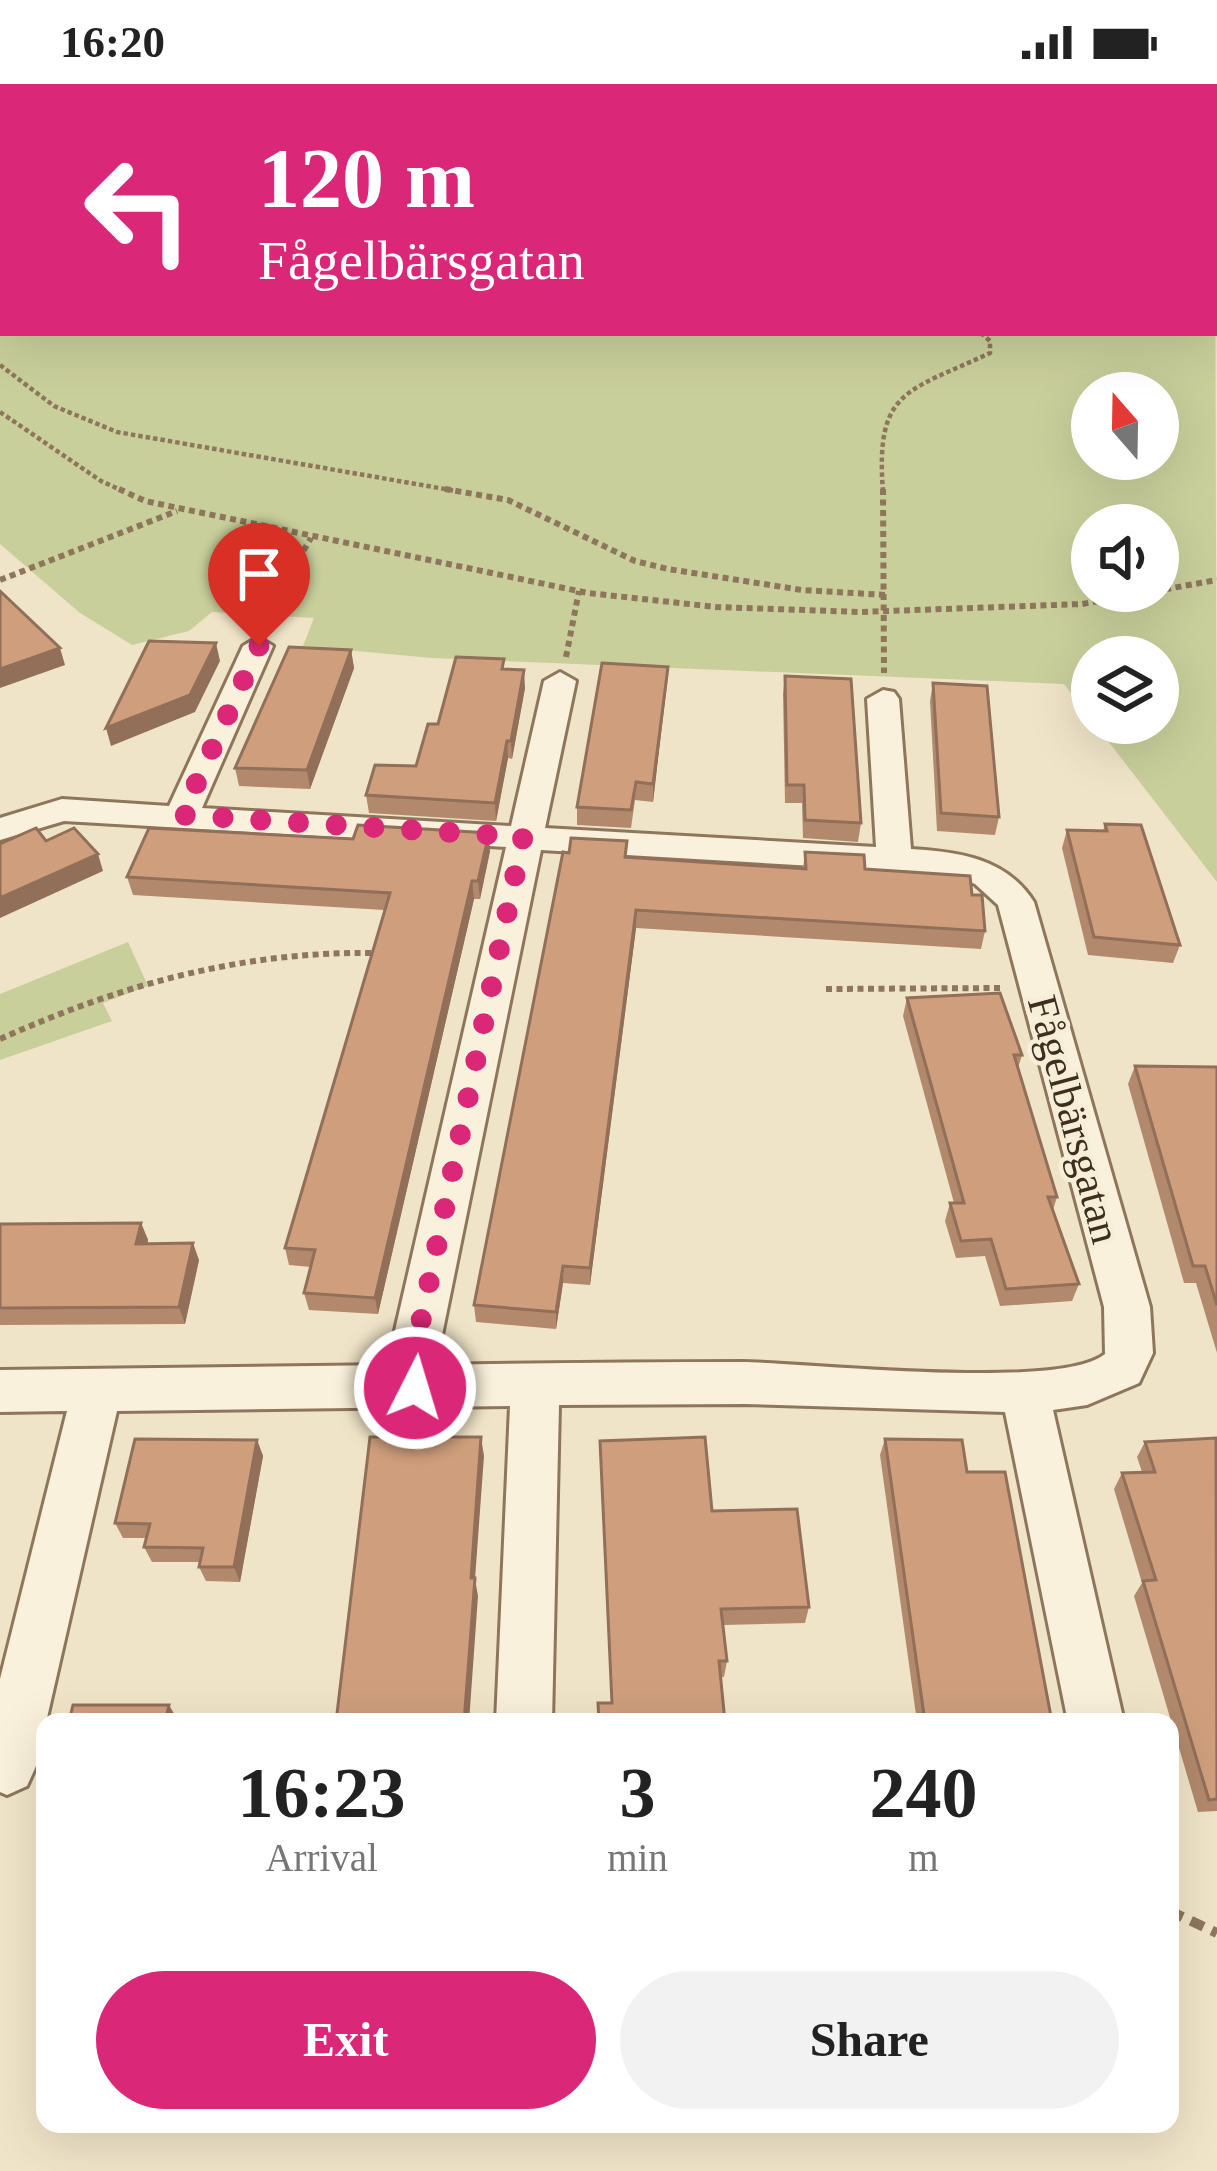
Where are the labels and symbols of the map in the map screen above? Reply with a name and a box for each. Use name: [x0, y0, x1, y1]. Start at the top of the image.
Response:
north arrow: [1071, 372, 1179, 480]
pin: [208, 523, 310, 646]
street label: Fågelbärsgatan: [1019, 991, 1129, 1248]
position arrow: [352, 1325, 478, 1451]

